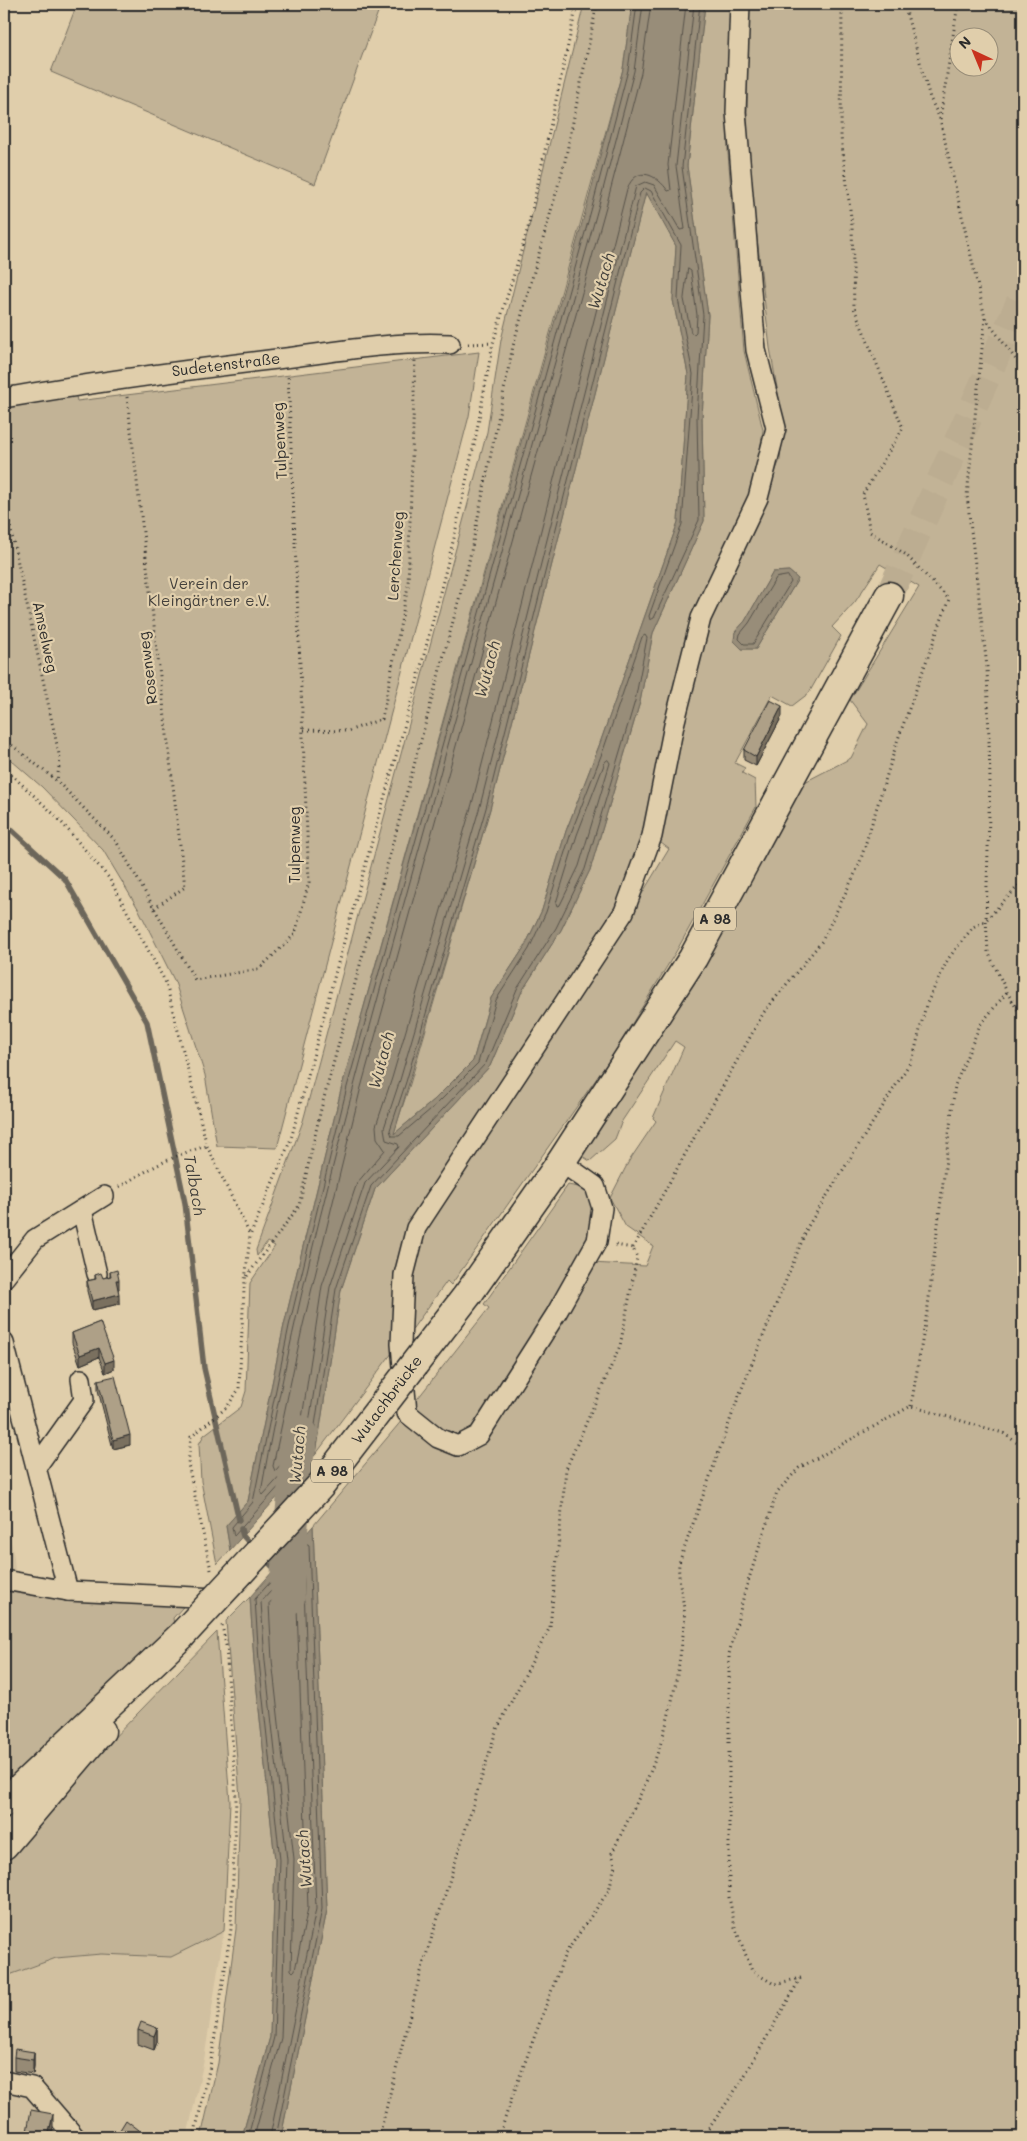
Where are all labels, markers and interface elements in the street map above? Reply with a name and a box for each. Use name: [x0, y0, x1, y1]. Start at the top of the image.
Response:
north arrow: [950, 28, 1000, 78]
text: N: [954, 32, 975, 53]
water label: Wutach: [582, 250, 619, 312]
street label: Sudetenstraße: [170, 347, 281, 381]
street label: Tulpenweg: [267, 402, 291, 480]
street label: Lerchenweg: [382, 510, 408, 601]
park label: Verein der Kleingärtner e.V.: [148, 573, 270, 610]
street label: Amselweg: [29, 599, 63, 675]
street label: Rosenweg: [133, 630, 161, 706]
water label: Wutach: [469, 638, 504, 700]
street label: Tulpenweg: [284, 806, 304, 883]
road number: A 98: [694, 908, 736, 931]
water label: Wutach: [363, 1029, 398, 1091]
water label: Talbach: [180, 1153, 211, 1217]
street label: Wutachbrücke: [346, 1351, 426, 1448]
water label: Wutach: [284, 1425, 310, 1485]
road number: A 98: [311, 1460, 353, 1482]
water label: Wutach: [291, 1829, 316, 1889]

